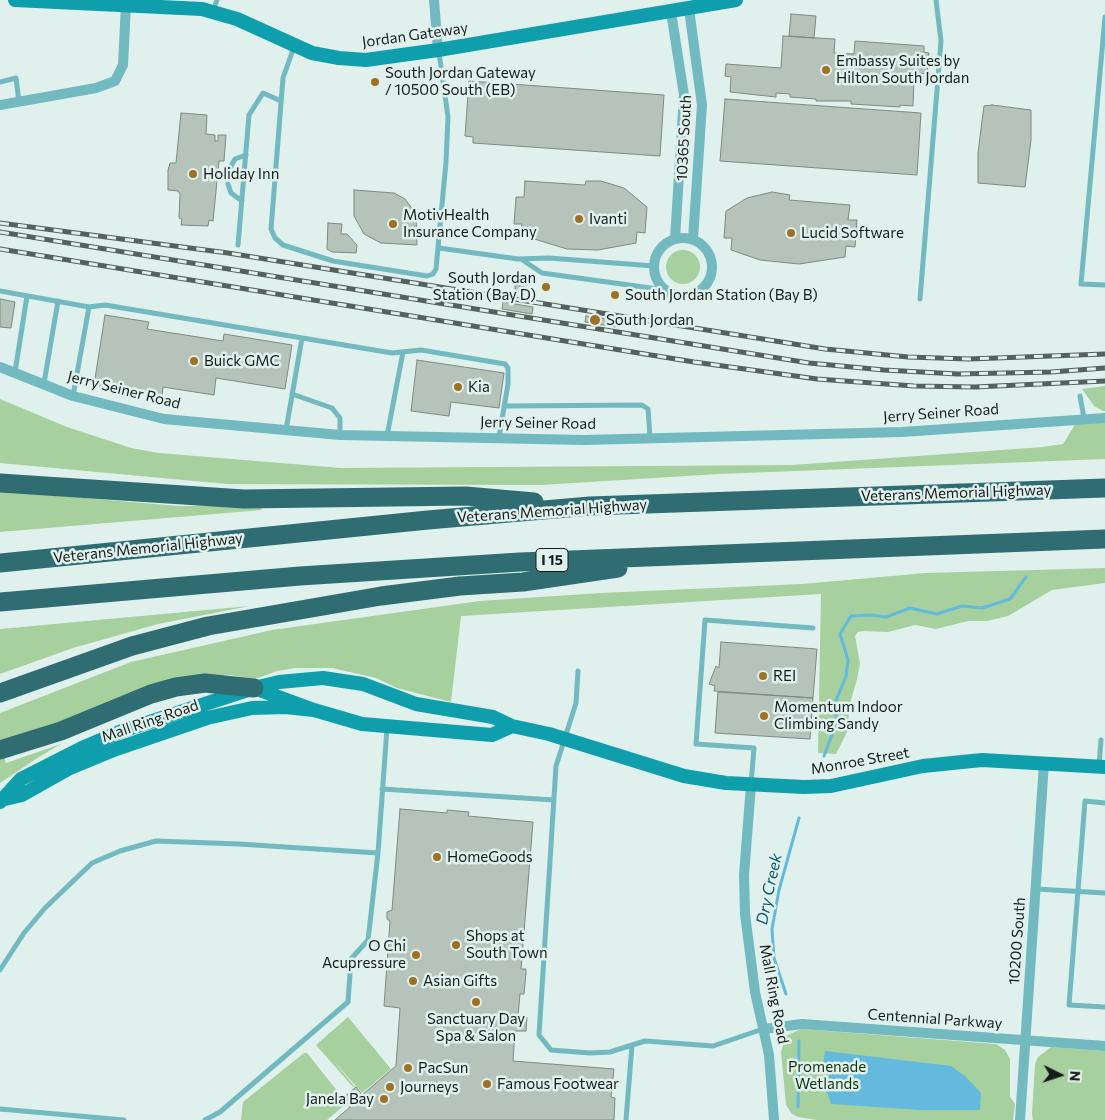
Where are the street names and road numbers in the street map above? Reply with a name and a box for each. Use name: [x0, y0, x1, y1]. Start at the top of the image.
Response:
street label: Jordan Gateway: [361, 19, 469, 51]
street label: 10365 South: [673, 94, 695, 182]
street label: Jerry Seiner Road: [66, 367, 182, 413]
street label: Jerry Seiner Road: [883, 400, 999, 426]
street label: Jerry Seiner Road: [480, 413, 596, 433]
street label: Veterans Memorial Highway: [860, 481, 1052, 505]
street label: Veterans Memorial Highway: [456, 495, 648, 527]
street label: Veterans Memorial Highway: [52, 529, 244, 567]
road number: I 15: [536, 548, 568, 572]
street label: Mall Ring Road: [99, 696, 201, 746]
street label: Monroe Street: [809, 743, 911, 779]
street label: 10200 South: [1005, 897, 1029, 985]
street label: Mall Ring Road: [756, 943, 792, 1045]
street label: Centennial Parkway: [867, 1005, 1003, 1033]

